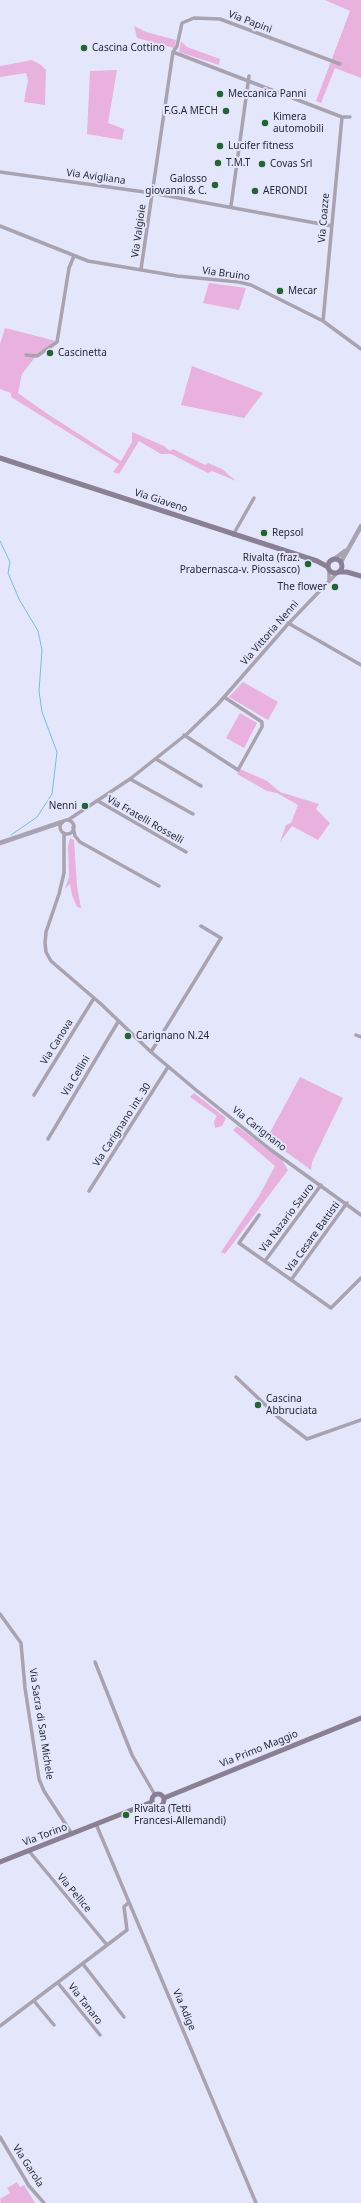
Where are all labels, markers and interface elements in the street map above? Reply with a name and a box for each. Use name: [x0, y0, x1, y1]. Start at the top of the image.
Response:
street label: Via Papini: [226, 8, 274, 36]
place label: Cascina Cottino: [92, 42, 165, 54]
marker: Cascina Cottino: [79, 43, 89, 53]
place label: Meccanica Panni: [228, 88, 306, 100]
marker: Meccanica Panni: [215, 89, 225, 99]
place label: F.G.A MECH: [164, 105, 218, 117]
marker: F.G.A MECH: [221, 106, 231, 116]
place label: Kimera automobili: [273, 111, 324, 134]
marker: Kimera automobili: [260, 118, 270, 128]
place label: Lucifer fitness: [228, 140, 294, 152]
marker: Lucifer fitness: [215, 141, 225, 151]
place label: T.M.T: [226, 157, 250, 169]
marker: T.M.T: [213, 158, 223, 168]
place label: Covas Srl: [270, 158, 312, 170]
marker: Covas Srl: [257, 159, 267, 169]
street label: Via Avigliana: [66, 167, 126, 187]
place label: Galosso giovanni & C.: [145, 173, 207, 196]
marker: Galosso giovanni & C.: [210, 180, 220, 190]
place label: AERONDI: [263, 185, 307, 197]
marker: AERONDI: [250, 186, 260, 196]
street label: Via Coazze: [316, 193, 332, 243]
street label: Via Valgioie: [129, 204, 149, 258]
street label: Via Bruino: [201, 265, 251, 283]
place label: Mecar: [288, 285, 317, 297]
marker: Mecar: [275, 286, 285, 296]
place label: Cascinetta: [58, 347, 107, 359]
marker: Cascinetta: [45, 348, 55, 358]
street label: Via Giaveno: [133, 487, 189, 515]
place label: Repsol: [272, 527, 303, 539]
marker: Repsol: [259, 528, 269, 538]
place label: Rivalta (fraz. Prabernasca-v. Piossasco): [180, 552, 300, 576]
marker: Rivalta (fraz. Prabernasca-v. Piossasco): [303, 559, 313, 569]
place label: The flower: [278, 581, 327, 593]
marker: The flower: [330, 582, 340, 592]
street label: Via Vittoria Nenni: [239, 598, 301, 668]
street label: Via Fratelli Rosselli: [105, 793, 185, 847]
place label: Nenni: [49, 800, 77, 812]
marker: Nenni: [80, 801, 90, 811]
street label: Via Canova: [38, 1017, 76, 1067]
place label: Carignano N.24: [136, 1030, 209, 1042]
marker: Carignano N.24: [123, 1031, 133, 1041]
street label: Via Cellini: [59, 1054, 93, 1098]
street label: Via Carignano int. 30: [90, 1081, 154, 1169]
street label: Via Carignano: [229, 1104, 289, 1154]
street label: Via Nazario Sauro: [257, 1181, 317, 1255]
street label: Via Cesare Battisti: [283, 1199, 343, 1275]
place label: Cascina Abbruciata: [266, 1393, 317, 1416]
marker: Cascina Abbruciata: [253, 1400, 263, 1410]
street label: Via Sacra di San Michele: [26, 1667, 56, 1781]
street label: Via Primo Maggio: [218, 1728, 300, 1770]
place label: Rivalta (Tetti Francesi-Allemandi): [134, 1803, 226, 1826]
marker: Rivalta (Tetti Francesi-Allemandi): [121, 1810, 131, 1820]
street label: Via Torino: [21, 1821, 69, 1849]
street label: Via Pellice: [54, 1871, 94, 1915]
street label: Via Tanaro: [65, 1981, 105, 2027]
street label: Via Adige: [170, 1988, 198, 2032]
street label: Via Garola: [10, 2143, 46, 2189]

